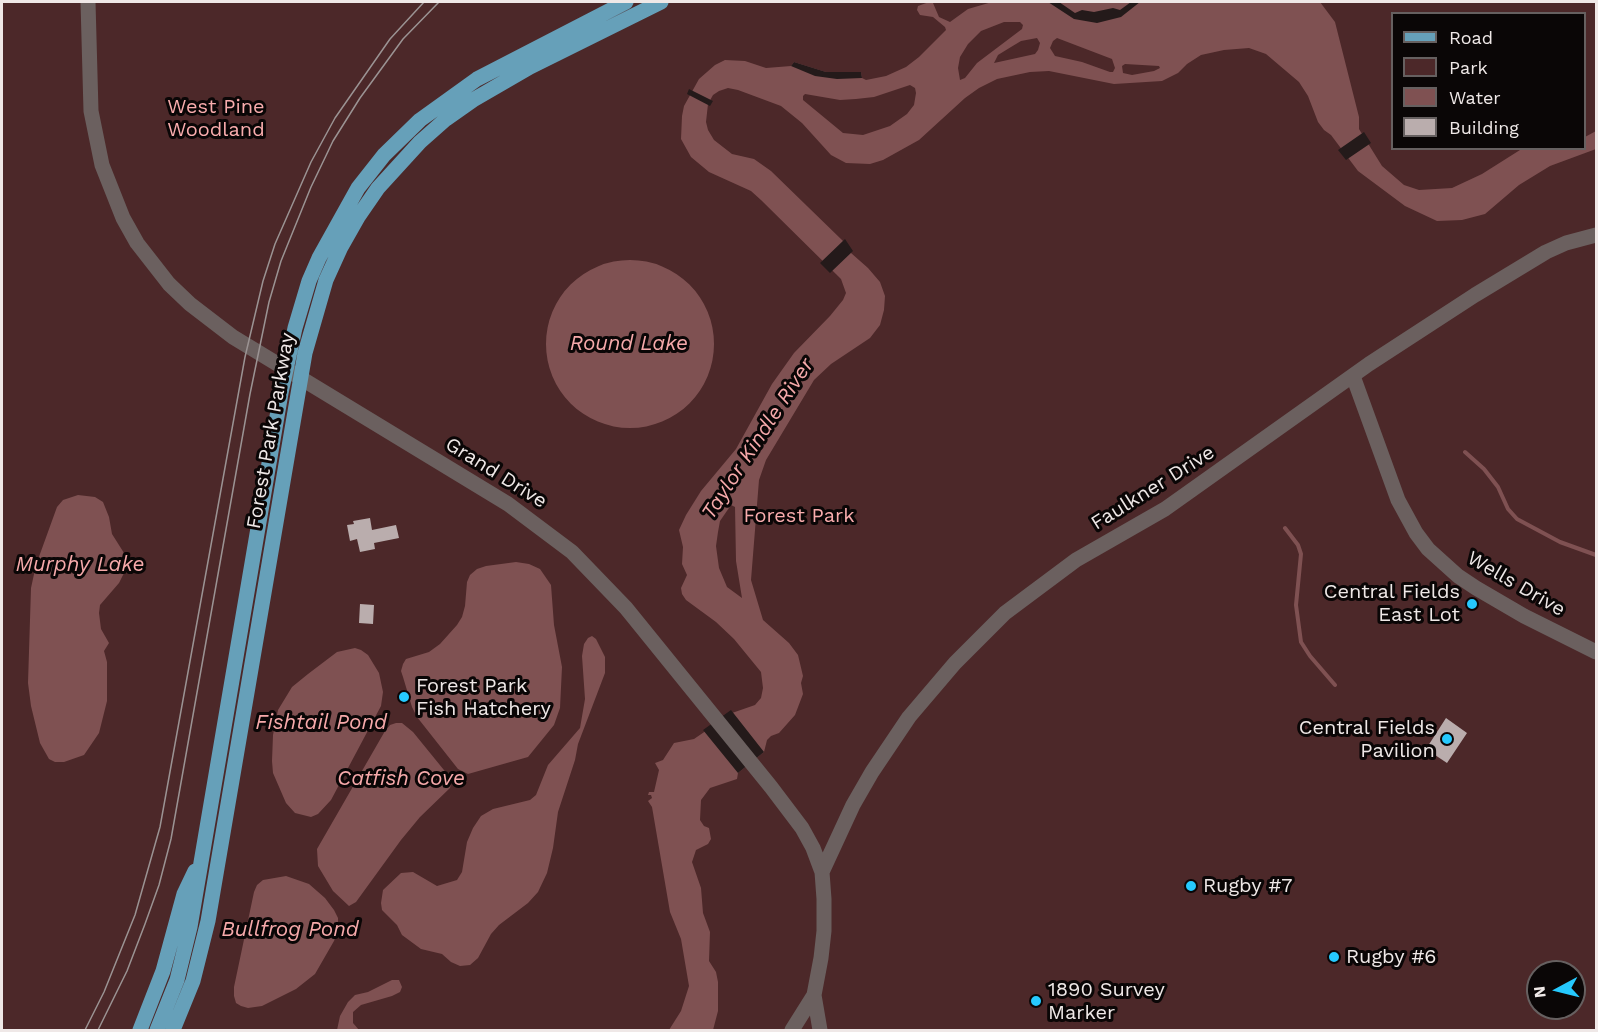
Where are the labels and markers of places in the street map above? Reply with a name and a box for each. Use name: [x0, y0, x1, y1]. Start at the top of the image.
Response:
place label: Central Fields East Lot: [1324, 580, 1460, 627]
marker: Central Fields East Lot: [1465, 597, 1479, 611]
place label: Forest Park Fish Hatchery: [416, 674, 551, 721]
marker: Forest Park Fish Hatchery: [397, 690, 411, 704]
place label: Central Fields Pavilion: [1299, 716, 1435, 763]
marker: Central Fields Pavilion: [1440, 732, 1454, 746]
place label: Rugby #7: [1203, 874, 1292, 898]
marker: Rugby #7: [1184, 879, 1198, 893]
place label: Rugby #6: [1346, 945, 1436, 969]
marker: Rugby #6: [1327, 950, 1341, 964]
place label: 1890 Survey Marker: [1048, 978, 1165, 1025]
marker: 1890 Survey Marker: [1029, 994, 1043, 1008]

